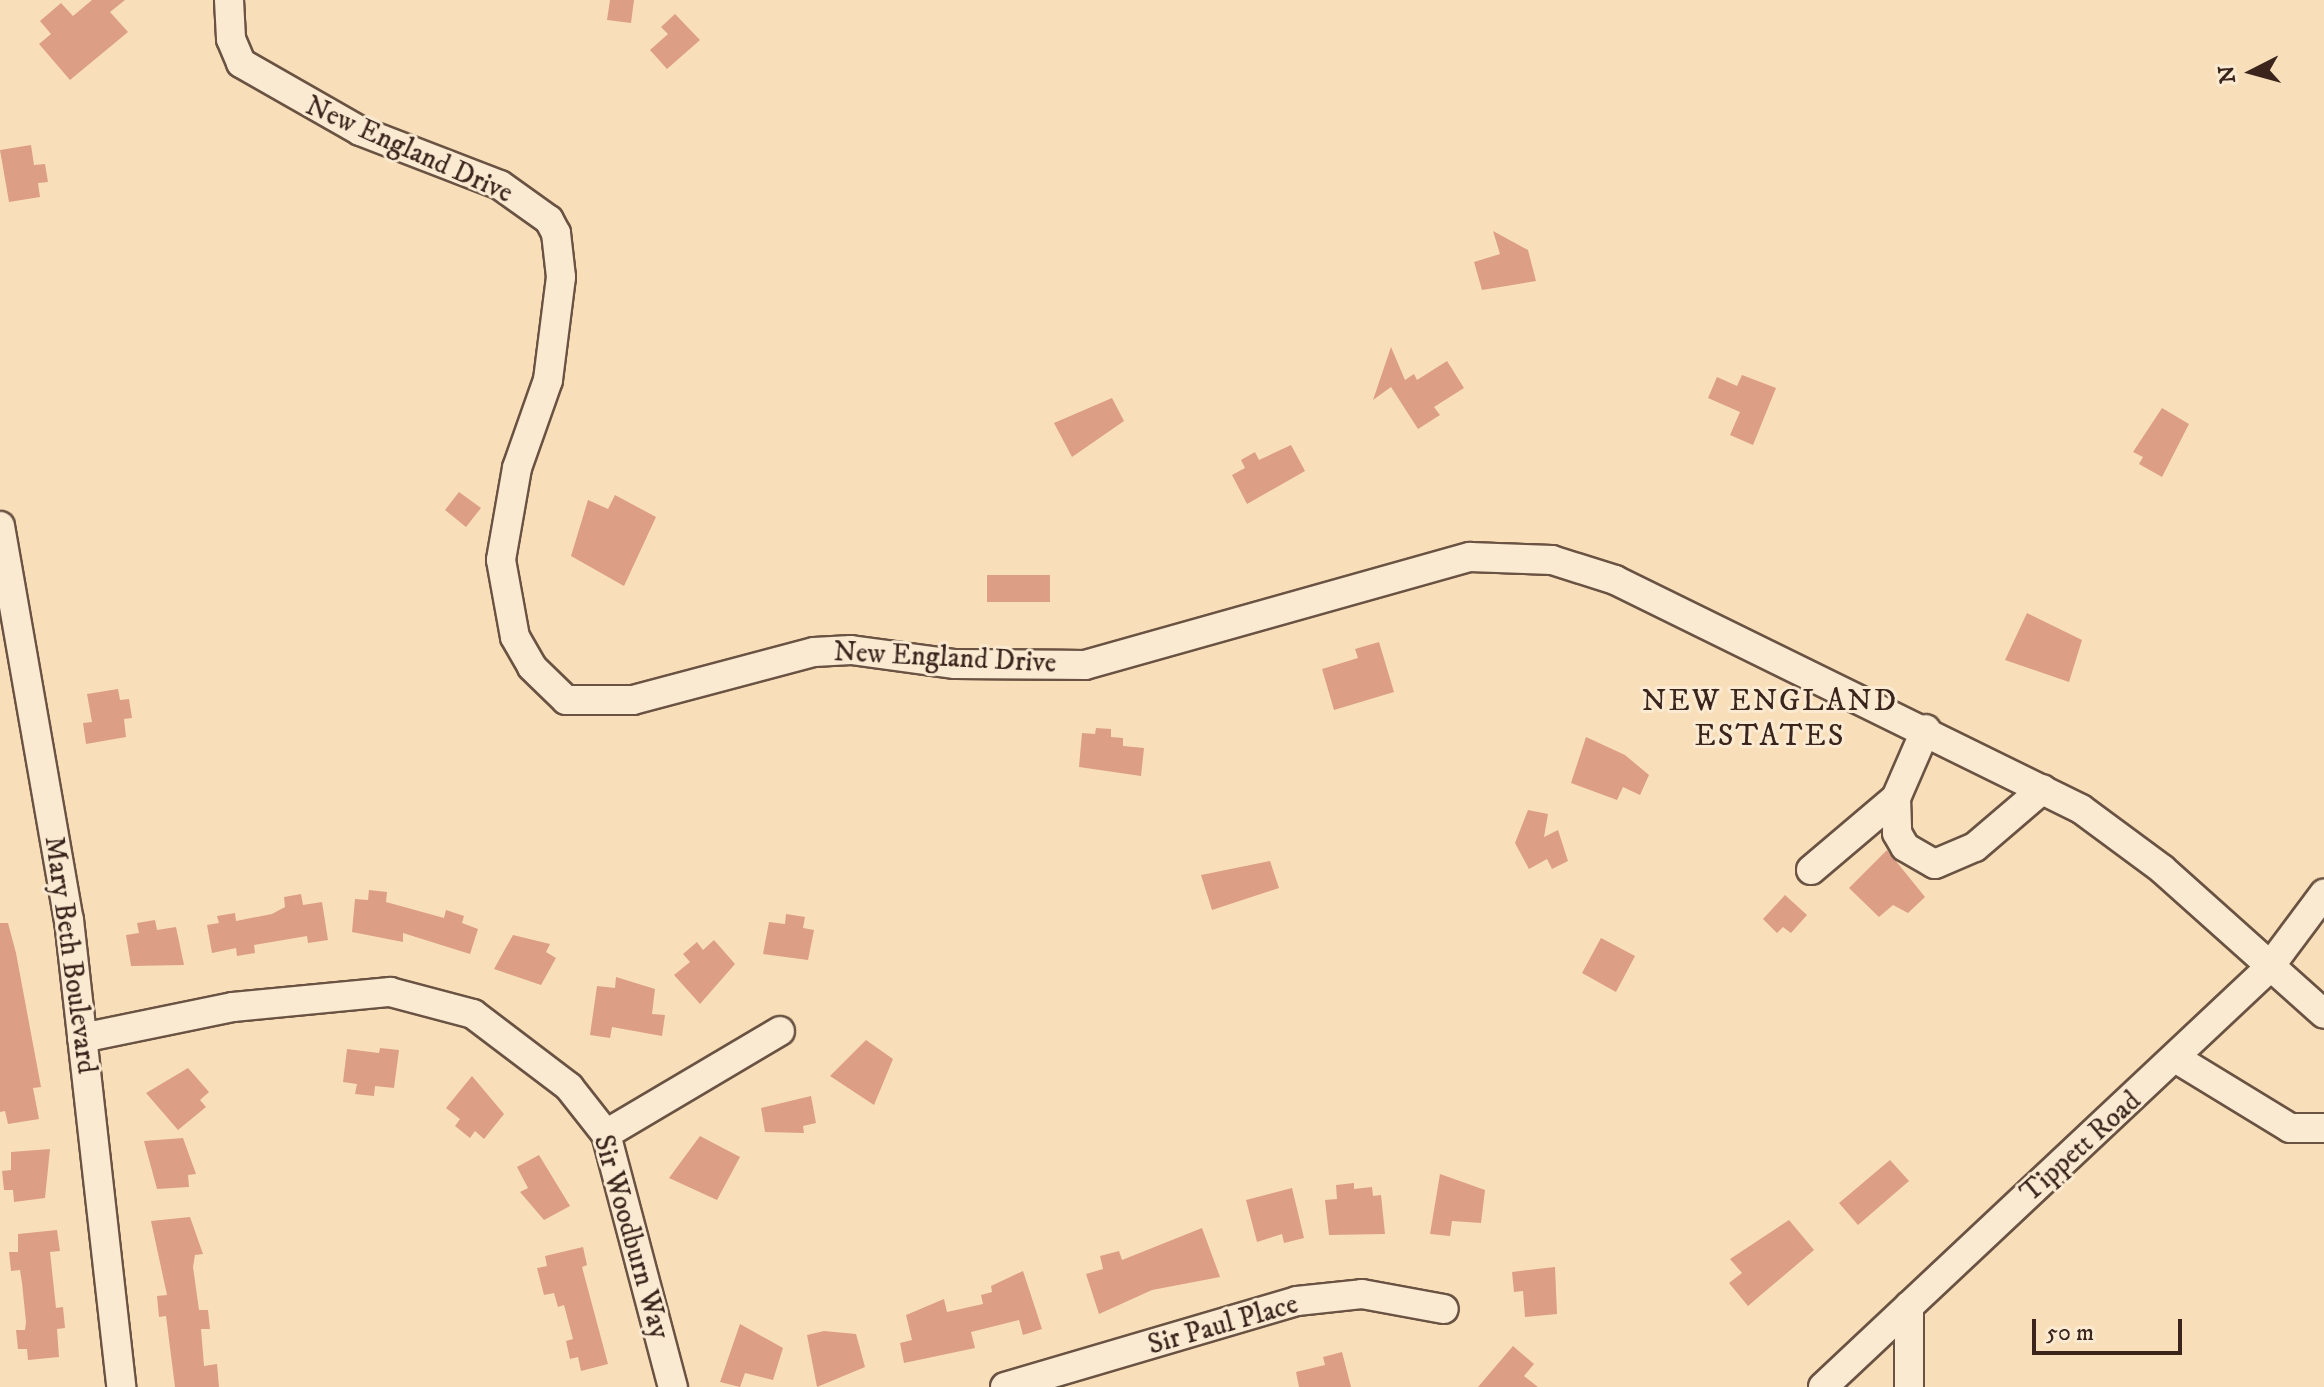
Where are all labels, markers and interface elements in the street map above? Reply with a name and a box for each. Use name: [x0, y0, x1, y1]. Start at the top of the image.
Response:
north arrow: [2212, 32, 2292, 112]
text: N: [2213, 64, 2242, 85]
street label: New England Drive: [300, 89, 518, 211]
street label: New England Drive: [833, 635, 1057, 681]
district label: NEW ENGLAND ESTATES: [1642, 684, 1898, 754]
street label: Mary Beth Boulevard: [37, 834, 103, 1076]
street label: Tippett Road: [2014, 1084, 2148, 1210]
street label: Sir Woodburn Way: [586, 1131, 676, 1343]
street label: Sir Paul Place: [1144, 1288, 1302, 1362]
scale bar: [2036, 1303, 2186, 1353]
text: 50 m: [2046, 1318, 2094, 1348]

